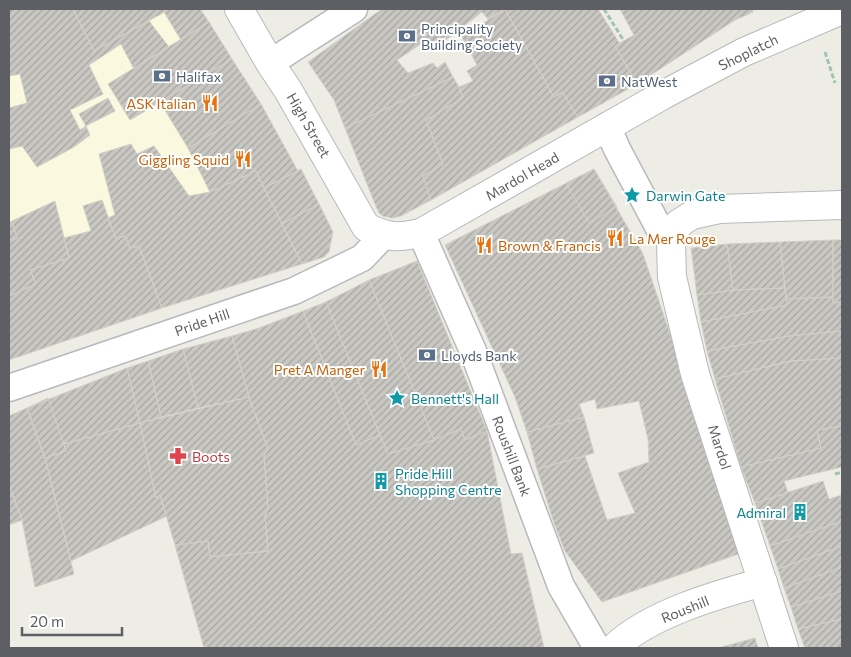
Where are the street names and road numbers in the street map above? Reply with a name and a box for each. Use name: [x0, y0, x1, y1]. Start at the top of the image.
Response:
street label: Shoplatch: [715, 30, 781, 74]
street label: High Street: [284, 90, 334, 161]
street label: Mardol Head: [482, 148, 562, 204]
street label: Pride Hill: [172, 305, 232, 339]
street label: Roushill Bank: [489, 413, 535, 499]
street label: Mardol: [705, 423, 735, 471]
street label: Roushill: [659, 592, 711, 626]

